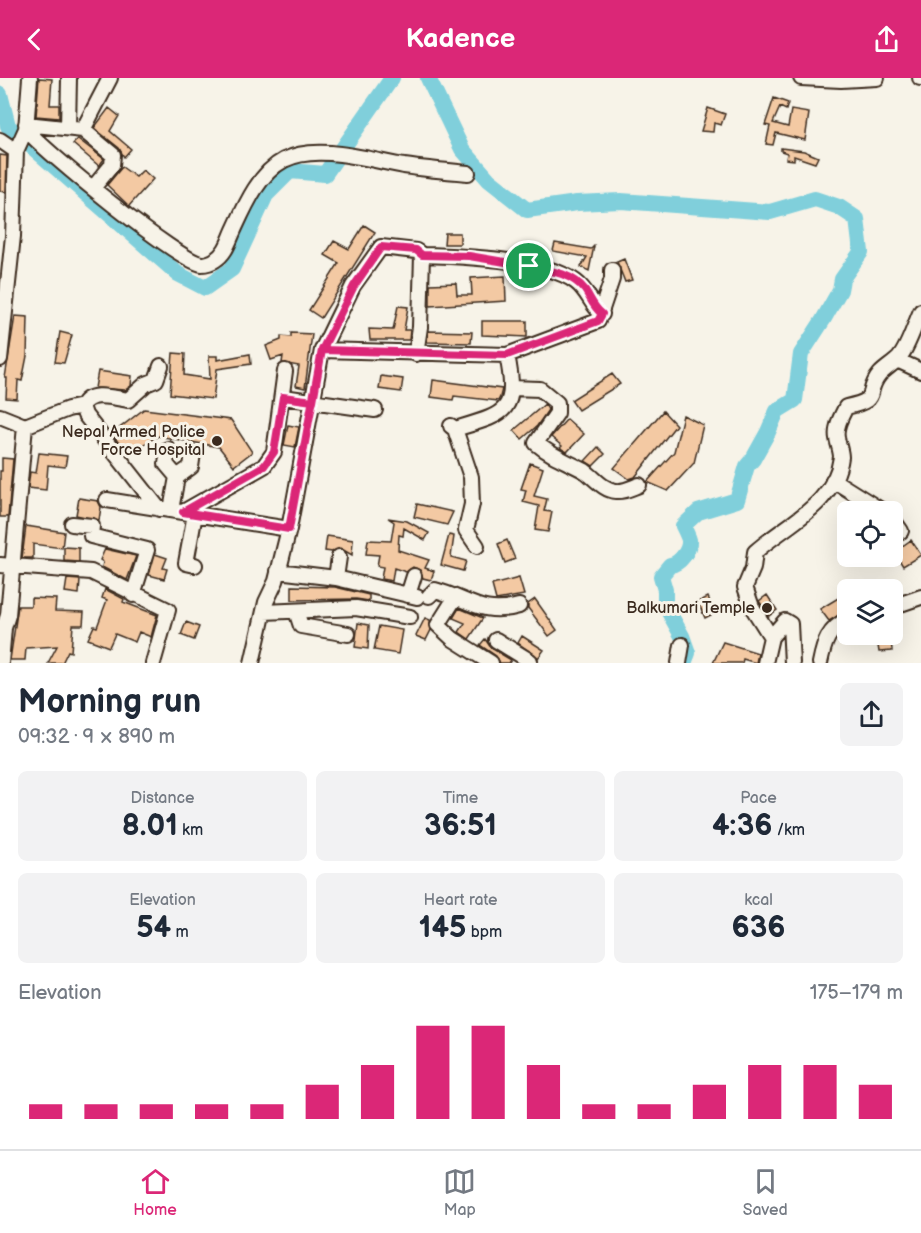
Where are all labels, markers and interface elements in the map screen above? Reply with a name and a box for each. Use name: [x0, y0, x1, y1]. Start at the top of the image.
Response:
icon: back: [18, 23, 51, 56]
text: Kadence: [406, 23, 515, 55]
icon: share: [870, 23, 903, 56]
pin: [503, 240, 554, 291]
icon: arrive: [512, 249, 545, 282]
place label: Nepal Armed Police Force Hospital: [62, 423, 205, 460]
marker: Nepal Armed Police Force Hospital: [210, 434, 224, 448]
map controls: [837, 501, 903, 645]
button: locate: [837, 501, 903, 567]
button: layers: [837, 579, 903, 645]
place label: Balkumari Temple: [626, 599, 755, 618]
marker: Balkumari Temple: [760, 601, 774, 615]
text: Morning run: [18, 682, 201, 722]
button: share: [840, 683, 903, 746]
text: 09:32 · 9 × 890 m: [18, 725, 175, 749]
text: Distance: [131, 789, 194, 808]
text: Time: [443, 789, 478, 808]
text: Pace: [740, 789, 777, 808]
text: 8.01: [122, 808, 178, 844]
text: 36:51: [424, 808, 497, 844]
text: 4:36: [712, 808, 772, 844]
text: km: [178, 821, 203, 840]
text: /km: [772, 821, 805, 840]
text: Elevation: [129, 891, 196, 910]
text: Heart rate: [424, 891, 497, 910]
text: kcal: [744, 891, 773, 910]
text: 54: [136, 910, 171, 946]
text: 145: [419, 910, 466, 946]
text: 636: [732, 910, 785, 946]
text: m: [171, 923, 189, 942]
text: bpm: [466, 923, 502, 942]
text: Elevation: [18, 981, 101, 1005]
text: 175–179 m: [810, 981, 903, 1005]
tab: Home: [133, 1165, 177, 1220]
tab: Map: [443, 1165, 476, 1220]
tab: Saved: [743, 1165, 788, 1220]

